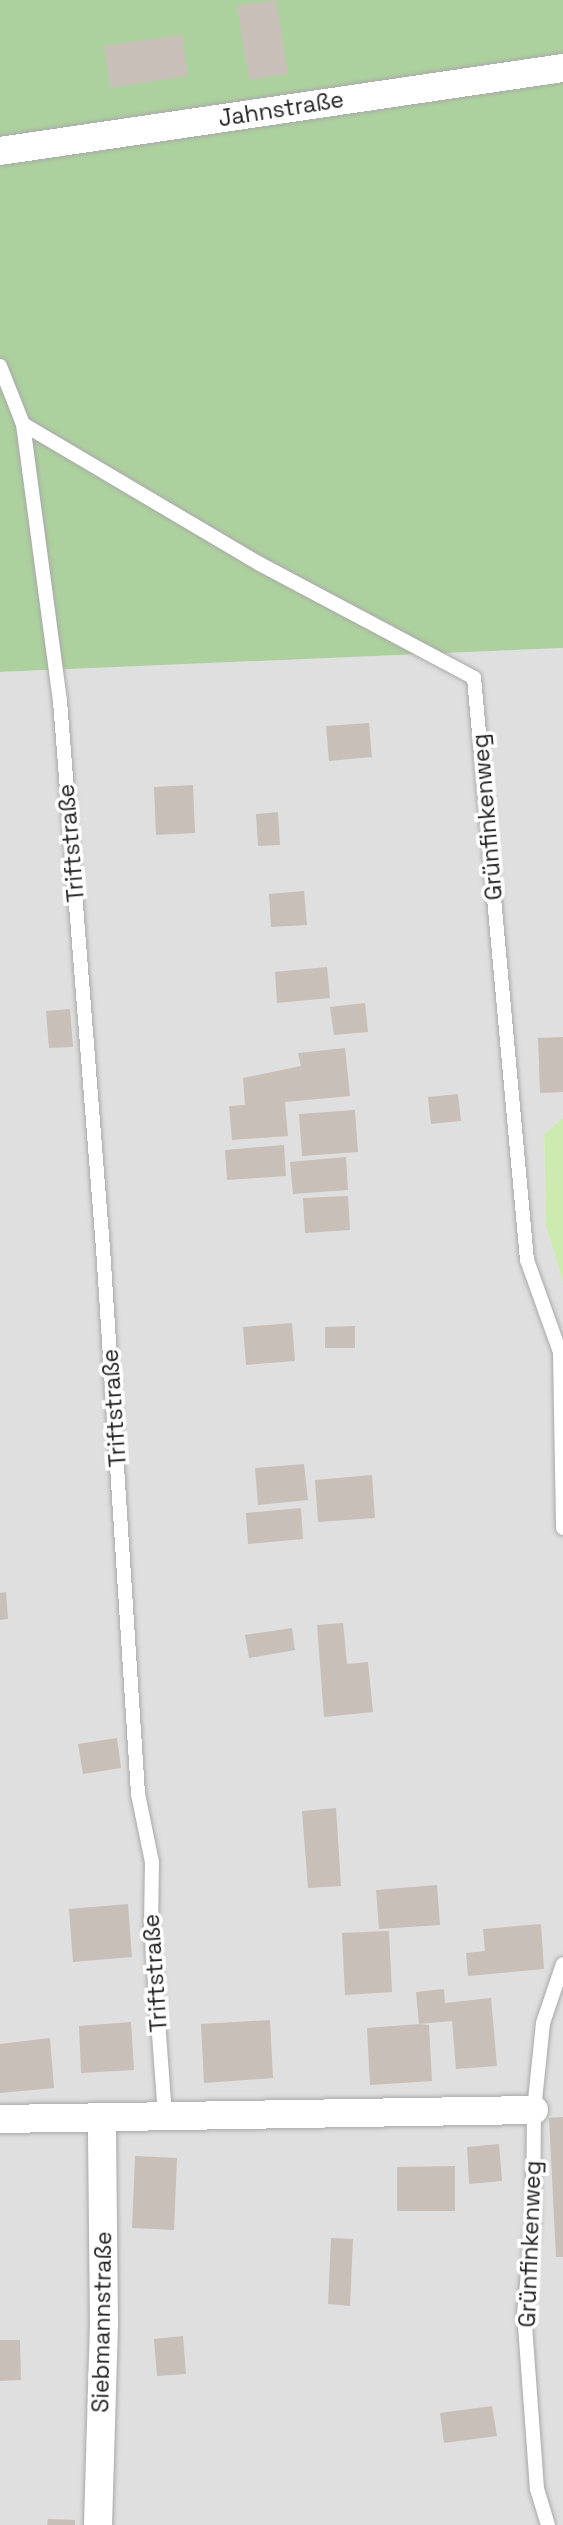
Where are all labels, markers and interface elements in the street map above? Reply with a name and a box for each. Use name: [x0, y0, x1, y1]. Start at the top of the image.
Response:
street label: Jahnstraße: [216, 85, 346, 133]
street label: Grünfinkenweg: [466, 733, 508, 901]
street label: Triftstraße: [52, 783, 90, 903]
street label: Triftstraße: [96, 1348, 132, 1468]
street label: Triftstraße: [137, 1913, 173, 2033]
street label: Grünfinkenweg: [513, 2160, 547, 2328]
street label: Siebmannstraße: [87, 2231, 117, 2413]

